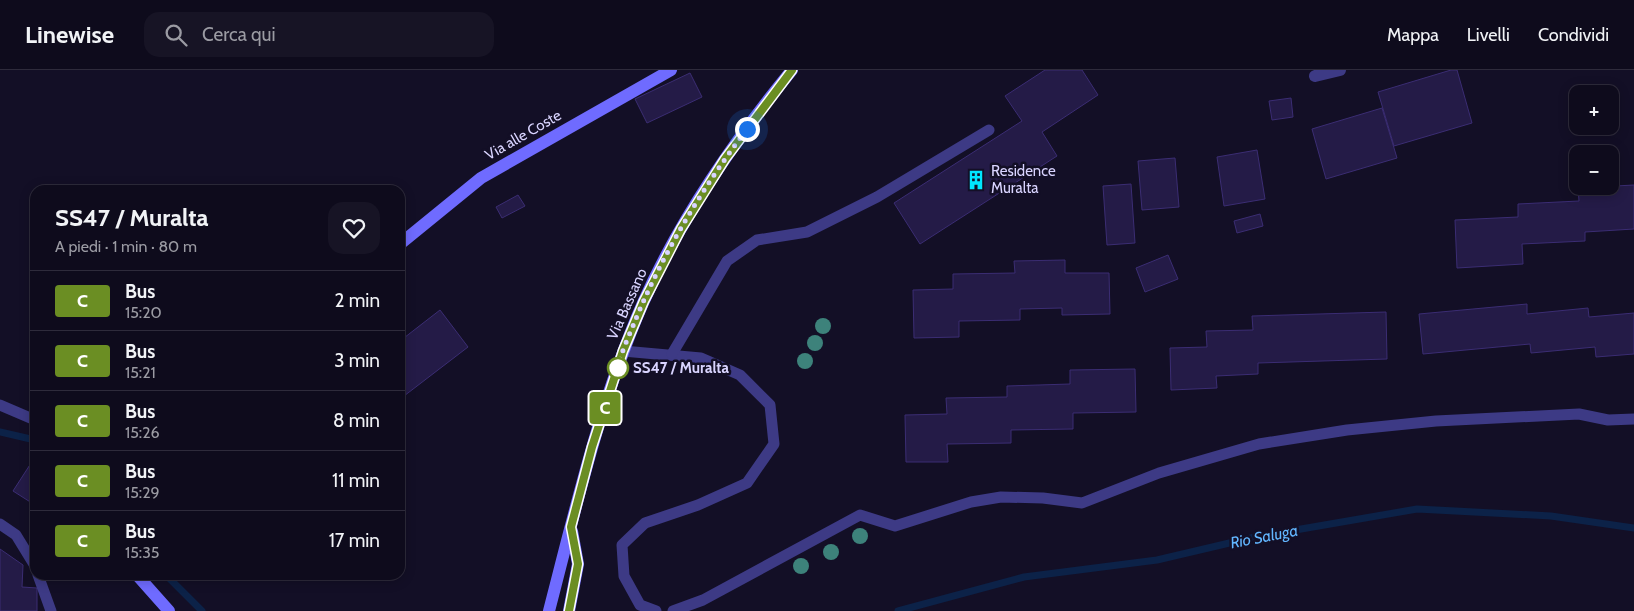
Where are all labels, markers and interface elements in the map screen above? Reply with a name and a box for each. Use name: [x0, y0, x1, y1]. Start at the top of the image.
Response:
search box: [144, 12, 494, 57]
text: Linewise: [25, 20, 114, 49]
icon: search: [162, 21, 190, 49]
text: Cerca qui: [202, 23, 276, 46]
text: Mappa: [1387, 24, 1439, 46]
text: Livelli: [1467, 24, 1510, 46]
text: Condividi: [1538, 24, 1609, 46]
map controls: [1569, 85, 1619, 195]
button: +: [1569, 85, 1619, 135]
street label: Via alle Coste: [482, 106, 565, 164]
your location: [735, 117, 760, 142]
button: −: [1569, 145, 1619, 195]
place label: Residence Muralta: [991, 162, 1056, 197]
building icon: Residence Muralta: [965, 169, 987, 191]
button: heart: [328, 202, 380, 254]
text: SS47 / Muralta: [55, 203, 208, 232]
text: A piedi · 1 min · 80 m: [55, 237, 197, 256]
street label: Via Bassano: [603, 266, 651, 342]
text: Bus: [125, 280, 155, 303]
text: 2 min: [334, 289, 380, 312]
text: C: [77, 290, 88, 312]
text: 15:20: [125, 303, 162, 322]
text: Bus: [125, 340, 155, 363]
text: 3 min: [334, 349, 380, 372]
text: C: [77, 350, 88, 372]
marker: SS47 / Muralta: [607, 357, 629, 379]
place label: SS47 / Muralta: [633, 359, 729, 377]
text: 15:21: [125, 363, 156, 382]
line badge: C: [589, 392, 621, 424]
text: C: [600, 397, 610, 419]
text: Bus: [125, 400, 155, 423]
text: 8 min: [333, 409, 380, 432]
text: C: [77, 410, 88, 432]
text: 15:26: [125, 423, 160, 442]
text: Bus: [125, 460, 155, 483]
text: 11 min: [332, 469, 380, 492]
text: C: [77, 470, 88, 492]
text: 15:29: [125, 483, 160, 502]
text: Bus: [125, 520, 155, 543]
water label: Rio Saluga: [1229, 521, 1300, 552]
text: 17 min: [329, 529, 380, 552]
text: C: [77, 530, 88, 552]
text: 15:35: [125, 543, 160, 562]

